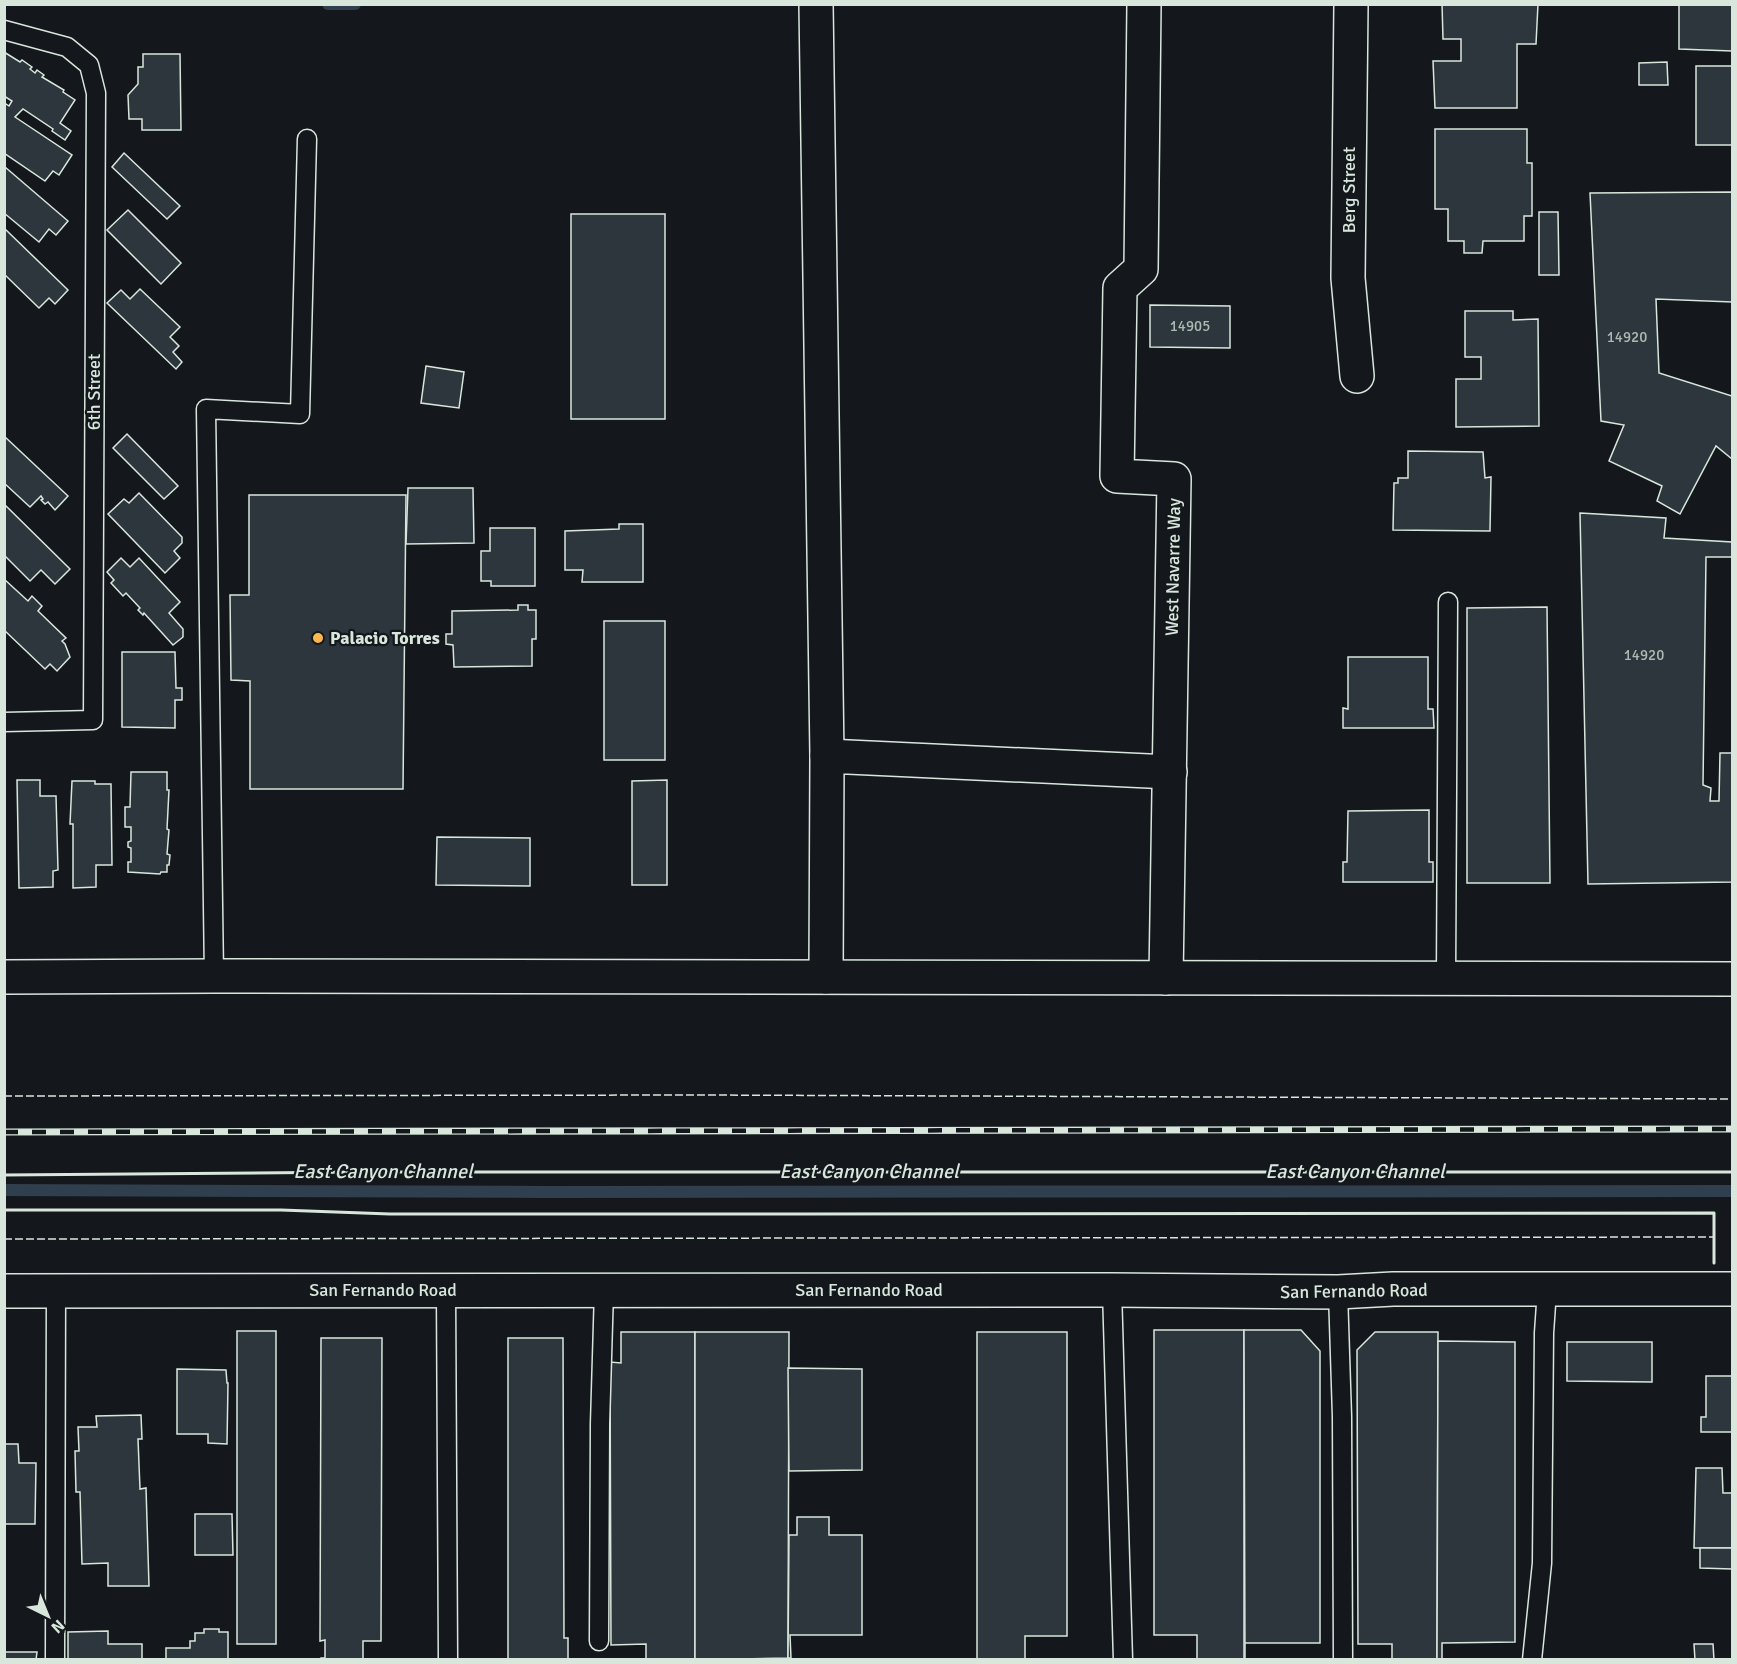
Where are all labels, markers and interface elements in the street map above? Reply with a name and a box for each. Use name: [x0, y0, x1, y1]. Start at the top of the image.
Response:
street label: Berg Street: [1338, 147, 1360, 233]
house number: 14905: [1170, 317, 1210, 335]
house number: 14920: [1607, 328, 1647, 346]
street label: 6th Street: [83, 354, 105, 430]
street label: West Navarre Way: [1161, 497, 1185, 636]
place label: Palacio Torres: [330, 627, 440, 649]
marker: Palacio Torres: [311, 631, 325, 645]
house number: 14920: [1624, 646, 1664, 664]
water label: East Canyon Channel: [293, 1159, 475, 1184]
water label: East Canyon Channel: [779, 1159, 961, 1184]
water label: East Canyon Channel: [1265, 1159, 1447, 1184]
street label: San Fernando Road: [309, 1279, 457, 1301]
street label: San Fernando Road: [795, 1279, 943, 1301]
street label: San Fernando Road: [1280, 1279, 1428, 1303]
north arrow: [18, 1586, 78, 1646]
text: N: [47, 1615, 68, 1637]

